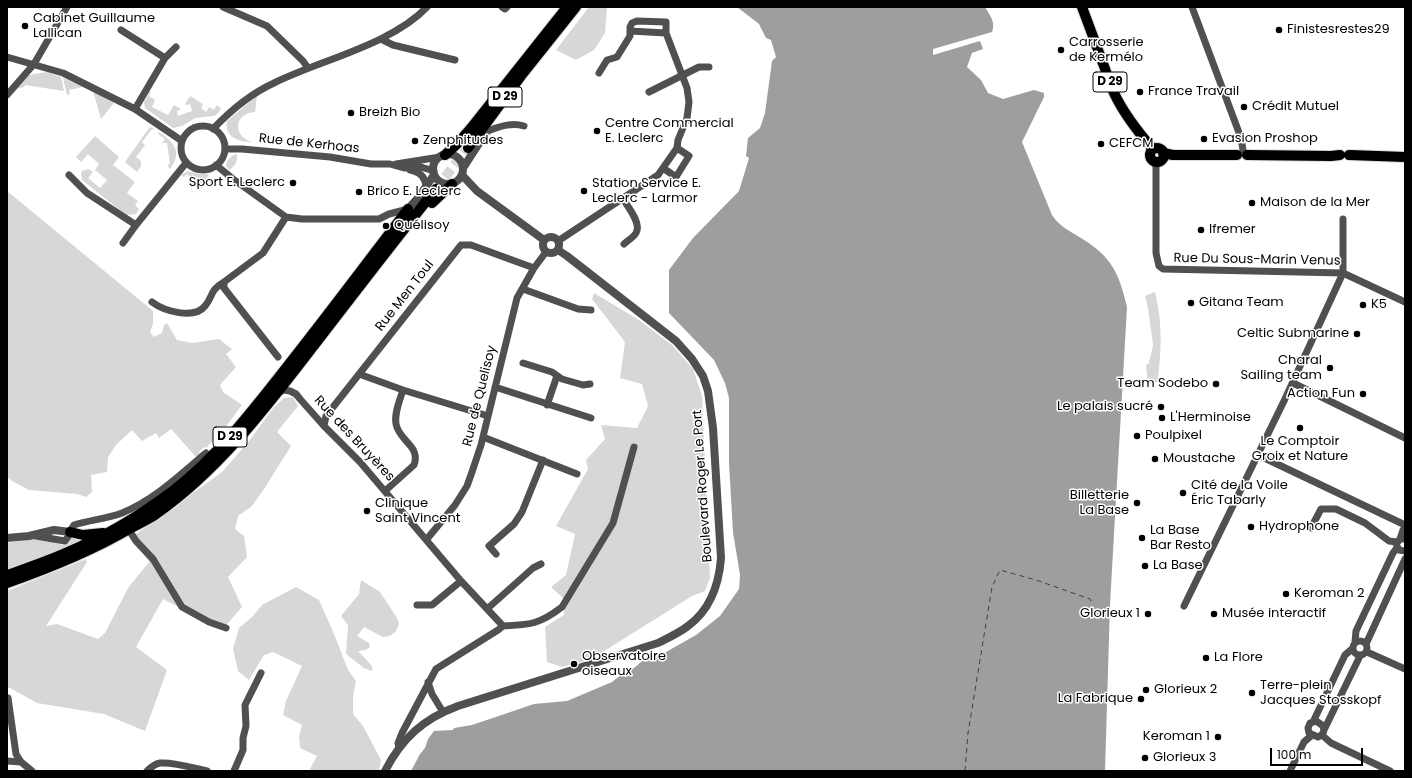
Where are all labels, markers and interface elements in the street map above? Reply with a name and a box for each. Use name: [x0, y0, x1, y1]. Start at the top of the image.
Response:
place label: Cabinet Guillaume Lallican: [33, 11, 155, 42]
marker: Cabinet Guillaume Lallican: [20, 21, 30, 31]
place label: Finistesrestes29: [1287, 22, 1390, 38]
marker: Finistesrestes29: [1274, 25, 1284, 35]
place label: Carrosserie de Kermélo: [1069, 35, 1144, 66]
marker: Carrosserie de Kermélo: [1056, 45, 1066, 55]
road number: D 29: [1093, 72, 1127, 92]
place label: France Travail: [1148, 84, 1239, 100]
road number: D 29: [488, 87, 522, 107]
marker: France Travail: [1135, 87, 1145, 97]
place label: Crédit Mutuel: [1252, 99, 1339, 115]
marker: Crédit Mutuel: [1239, 102, 1249, 112]
place label: Breizh Bio: [359, 105, 420, 121]
marker: Breizh Bio: [346, 108, 356, 118]
place label: Centre Commercial E. Leclerc: [605, 116, 734, 147]
marker: Centre Commercial E. Leclerc: [592, 126, 602, 136]
street label: Rue de Kerhoas: [258, 131, 360, 157]
place label: Evasion Proshop: [1212, 131, 1318, 147]
place label: Zenphitudes: [423, 133, 503, 149]
marker: Evasion Proshop: [1199, 134, 1209, 144]
marker: Zenphitudes: [410, 136, 420, 146]
place label: CEFCM: [1109, 136, 1153, 152]
marker: CEFCM: [1096, 139, 1106, 149]
place label: Sport E. Leclerc: [189, 175, 285, 191]
place label: Station Service E. Leclerc - Larmor: [592, 176, 701, 207]
marker: Sport E. Leclerc: [288, 178, 298, 188]
place label: Brico E. Leclerc: [367, 184, 461, 200]
marker: Station Service E. Leclerc - Larmor: [579, 186, 589, 196]
marker: Brico E. Leclerc: [354, 187, 364, 197]
place label: Maison de la Mer: [1260, 195, 1370, 211]
marker: Maison de la Mer: [1247, 198, 1257, 208]
place label: Quélisoy: [394, 218, 449, 234]
marker: Quélisoy: [381, 221, 391, 231]
place label: Ifremer: [1209, 222, 1256, 238]
marker: Ifremer: [1196, 225, 1206, 235]
street label: Rue Du Sous-Marin Venus: [1173, 251, 1341, 269]
street label: Rue Men Toul: [372, 257, 438, 335]
place label: Gitana Team: [1199, 295, 1284, 311]
place label: K5: [1371, 297, 1387, 313]
marker: Gitana Team: [1186, 298, 1196, 308]
marker: K5: [1358, 300, 1368, 310]
place label: Celtic Submarine: [1237, 326, 1349, 342]
marker: Celtic Submarine: [1352, 329, 1362, 339]
street label: Rue de Quelisoy: [460, 344, 500, 448]
place label: Charal Sailing team: [1240, 353, 1322, 384]
marker: Charal Sailing team: [1325, 363, 1335, 373]
place label: Team Sodebo: [1117, 376, 1208, 392]
marker: Team Sodebo: [1211, 379, 1221, 389]
place label: Action Fun: [1287, 386, 1355, 402]
marker: Action Fun: [1358, 389, 1368, 399]
street label: Rue des Bruyères: [310, 393, 398, 485]
place label: Le palais sucré: [1057, 399, 1153, 415]
marker: Le palais sucré: [1156, 402, 1166, 412]
street label: Boulevard Roger Le Port: [690, 409, 716, 563]
place label: L'Herminoise: [1170, 410, 1251, 426]
marker: L'Herminoise: [1157, 413, 1167, 423]
marker: Le Comptoir Groix et Nature: [1295, 423, 1305, 433]
road number: D 29: [213, 427, 247, 447]
place label: Poulpixel: [1145, 428, 1202, 444]
marker: Poulpixel: [1132, 431, 1142, 441]
place label: Le Comptoir Groix et Nature: [1252, 434, 1348, 465]
place label: Moustache: [1163, 451, 1235, 467]
marker: Moustache: [1150, 454, 1160, 464]
place label: Cité de la Voile Éric Tabarly: [1191, 478, 1288, 509]
place label: Billetterie La Base: [1070, 488, 1129, 519]
marker: Cité de la Voile Éric Tabarly: [1178, 488, 1188, 498]
place label: Clinique Saint Vincent: [375, 496, 460, 527]
marker: Billetterie La Base: [1132, 498, 1142, 508]
marker: Clinique Saint Vincent: [362, 506, 372, 516]
place label: Hydrophone: [1259, 519, 1339, 535]
marker: Hydrophone: [1246, 522, 1256, 532]
place label: La Base Bar Resto: [1150, 523, 1211, 554]
marker: La Base Bar Resto: [1137, 533, 1147, 543]
place label: La Base: [1153, 558, 1202, 574]
marker: La Base: [1140, 561, 1150, 571]
place label: Keroman 2: [1294, 586, 1364, 602]
marker: Keroman 2: [1281, 589, 1291, 599]
place label: Glorieux 1: [1080, 606, 1140, 622]
place label: Musée interactif: [1222, 606, 1326, 622]
marker: Glorieux 1: [1143, 609, 1153, 619]
marker: Musée interactif: [1209, 609, 1219, 619]
place label: Observatoire oiseaux: [582, 649, 666, 680]
place label: La Flore: [1214, 650, 1263, 666]
marker: La Flore: [1201, 653, 1211, 663]
marker: Observatoire oiseaux: [569, 659, 579, 669]
place label: Terre-plein Jacques Stosskopf: [1260, 678, 1381, 709]
place label: Glorieux 2: [1154, 682, 1217, 698]
marker: Glorieux 2: [1141, 685, 1151, 695]
marker: Terre-plein Jacques Stosskopf: [1247, 688, 1257, 698]
place label: La Fabrique: [1058, 691, 1133, 707]
marker: La Fabrique: [1136, 694, 1146, 704]
place label: Keroman 1: [1143, 729, 1210, 745]
marker: Keroman 1: [1213, 732, 1223, 742]
scale bar: [1272, 740, 1365, 766]
text: 100 m: [1277, 746, 1311, 763]
place label: Glorieux 3: [1153, 750, 1216, 766]
marker: Glorieux 3: [1140, 753, 1150, 763]

